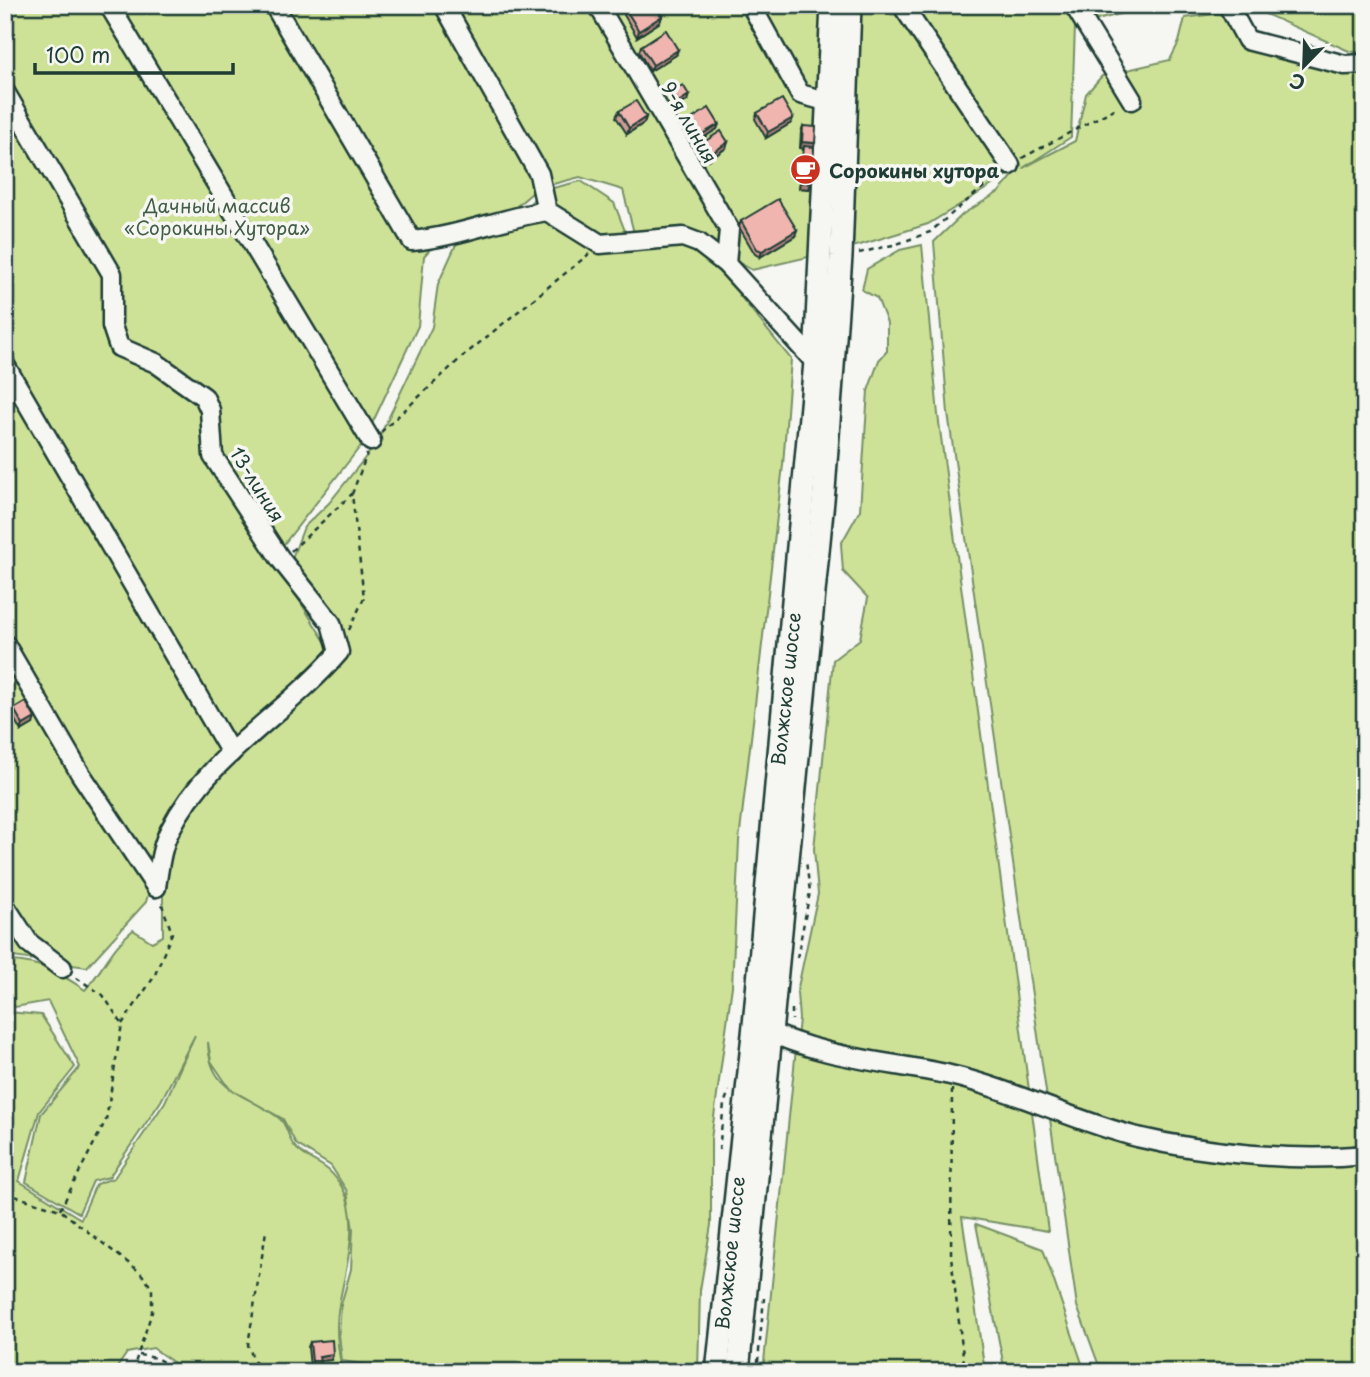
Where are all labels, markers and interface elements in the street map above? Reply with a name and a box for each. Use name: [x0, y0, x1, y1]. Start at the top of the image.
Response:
scale bar: [35, 32, 233, 76]
north arrow: [1268, 32, 1338, 102]
text: 100 m: [46, 38, 110, 70]
text: С: [1285, 67, 1309, 98]
street label: 9-я линия: [655, 76, 725, 168]
cafe icon: Сорокины хутора: [789, 153, 823, 187]
place label: Сорокины хутора: [829, 156, 1000, 184]
park label: Дачный массив «Сорокины Хутора»: [124, 191, 310, 241]
street label: 13-линия: [224, 441, 292, 527]
street label: Волжское шоссе: [763, 611, 807, 767]
street label: Волжское шоссе: [707, 1175, 751, 1331]

